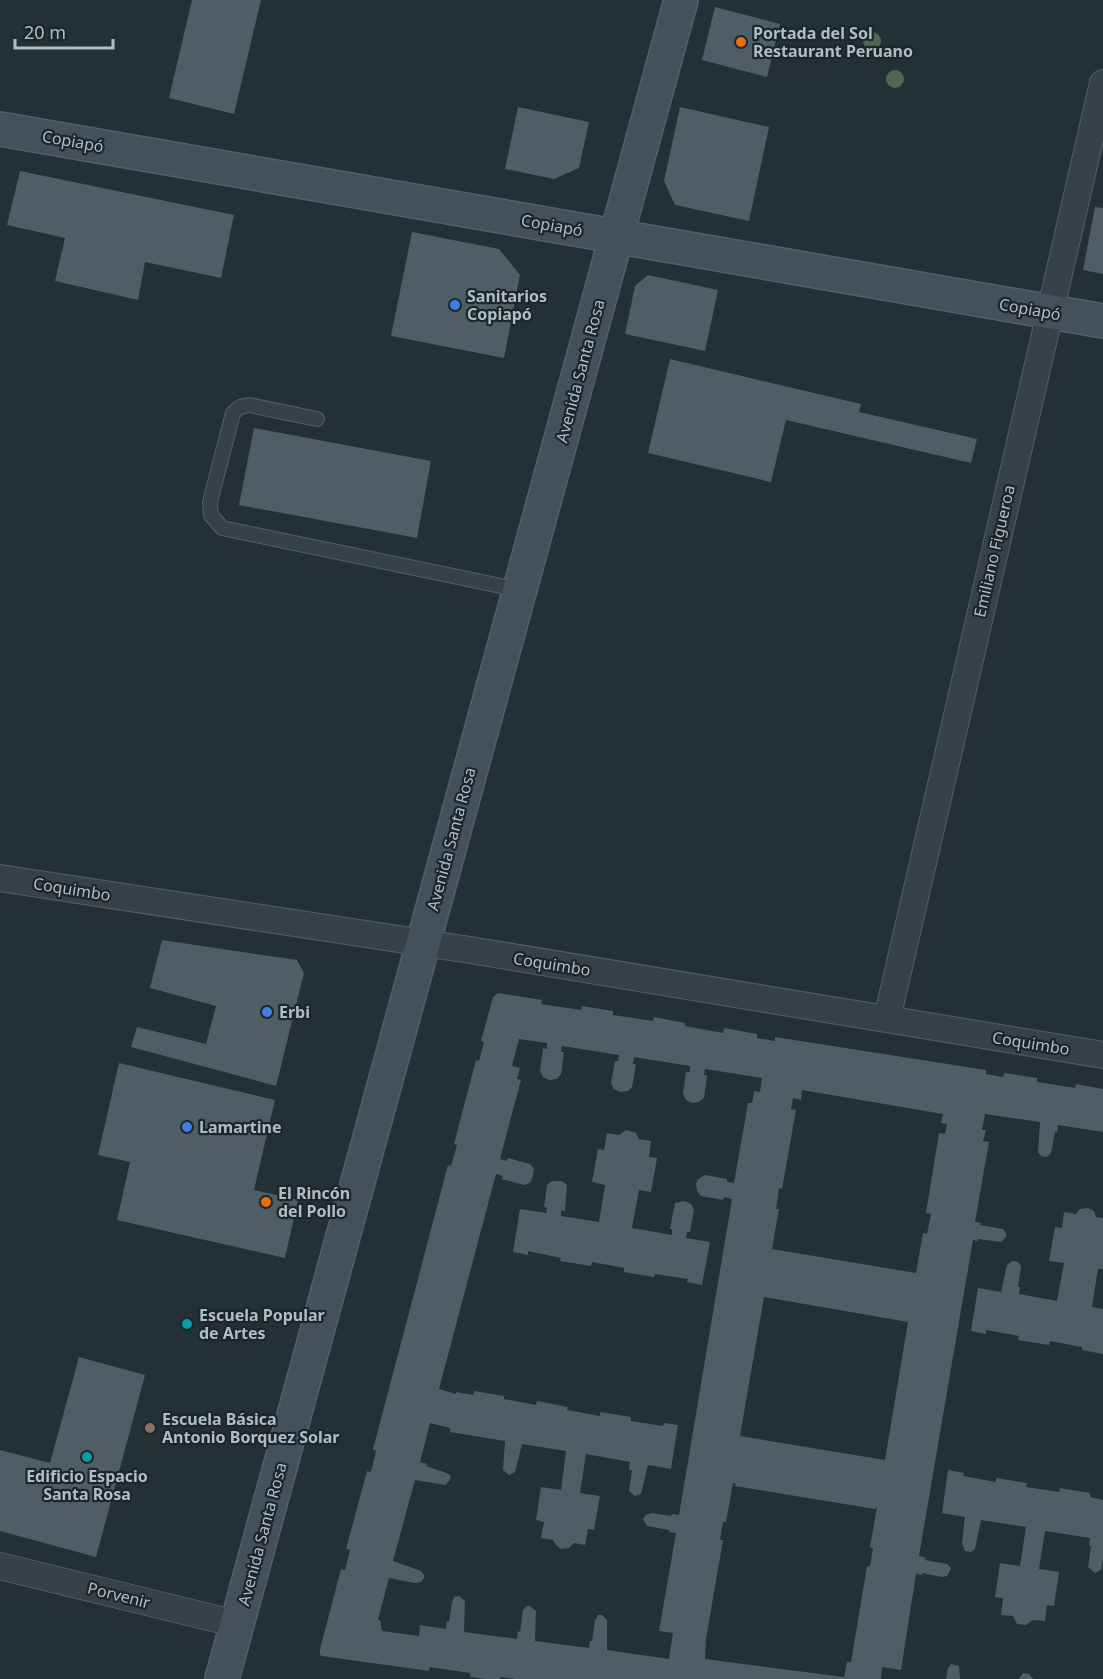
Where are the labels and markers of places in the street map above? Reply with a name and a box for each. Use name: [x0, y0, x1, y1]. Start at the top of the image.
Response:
place label: Portada del Sol Restaurant Peruano: [753, 22, 913, 62]
marker: Portada del Sol Restaurant Peruano: [734, 35, 748, 49]
place label: Sanitarios Copiapó: [467, 285, 547, 325]
marker: Sanitarios Copiapó: [448, 298, 462, 312]
place label: Erbi: [279, 1001, 310, 1023]
marker: Erbi: [260, 1005, 274, 1019]
place label: Lamartine: [199, 1116, 282, 1138]
marker: Lamartine: [180, 1120, 194, 1134]
place label: El Rincón del Pollo: [278, 1182, 350, 1222]
marker: El Rincón del Pollo: [259, 1195, 273, 1209]
place label: Escuela Popular de Artes: [199, 1304, 325, 1344]
marker: Escuela Popular de Artes: [180, 1317, 194, 1331]
place label: Escuela Básica Antonio Borquez Solar: [162, 1408, 340, 1448]
marker: Escuela Básica Antonio Borquez Solar: [143, 1421, 157, 1435]
marker: Edificio Espacio Santa Rosa: [80, 1450, 94, 1464]
place label: Edificio Espacio Santa Rosa: [26, 1465, 148, 1505]

